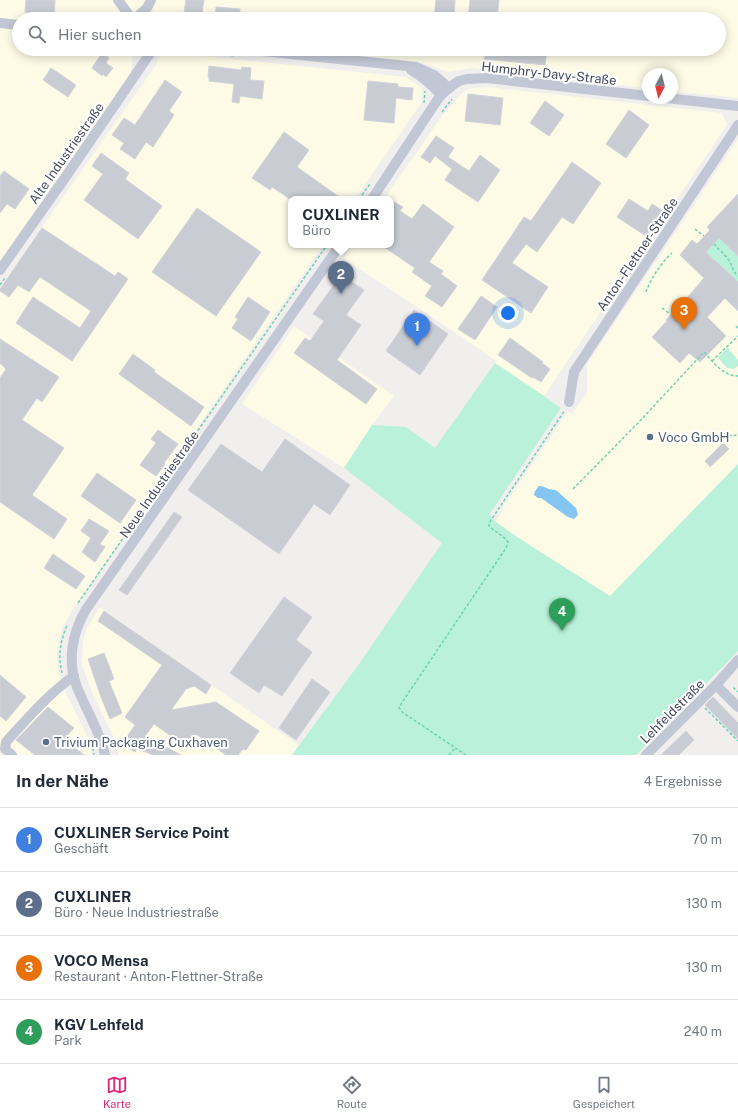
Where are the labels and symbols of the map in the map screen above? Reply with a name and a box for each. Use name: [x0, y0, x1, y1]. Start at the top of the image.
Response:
street label: Humphry-Davy-Straße: [481, 59, 617, 88]
north arrow: [642, 68, 678, 104]
street label: Alte Industriestraße: [26, 100, 107, 207]
street label: Anton-Flettner-Straße: [594, 195, 681, 314]
pin: 2: [328, 261, 354, 294]
pin: 3: [671, 297, 697, 330]
your location: [498, 303, 518, 323]
pin: 1: [404, 313, 430, 346]
street label: Neue Industriestraße: [117, 428, 202, 541]
place label: Voco GmbH: [658, 430, 729, 445]
marker: Voco GmbH: [645, 432, 655, 442]
pin: 4: [549, 598, 575, 631]
street label: Lehfeldstraße: [637, 676, 707, 746]
place label: Trivium Packaging Cuxhaven: [54, 735, 228, 750]
marker: Trivium Packaging Cuxhaven: [41, 737, 51, 747]

